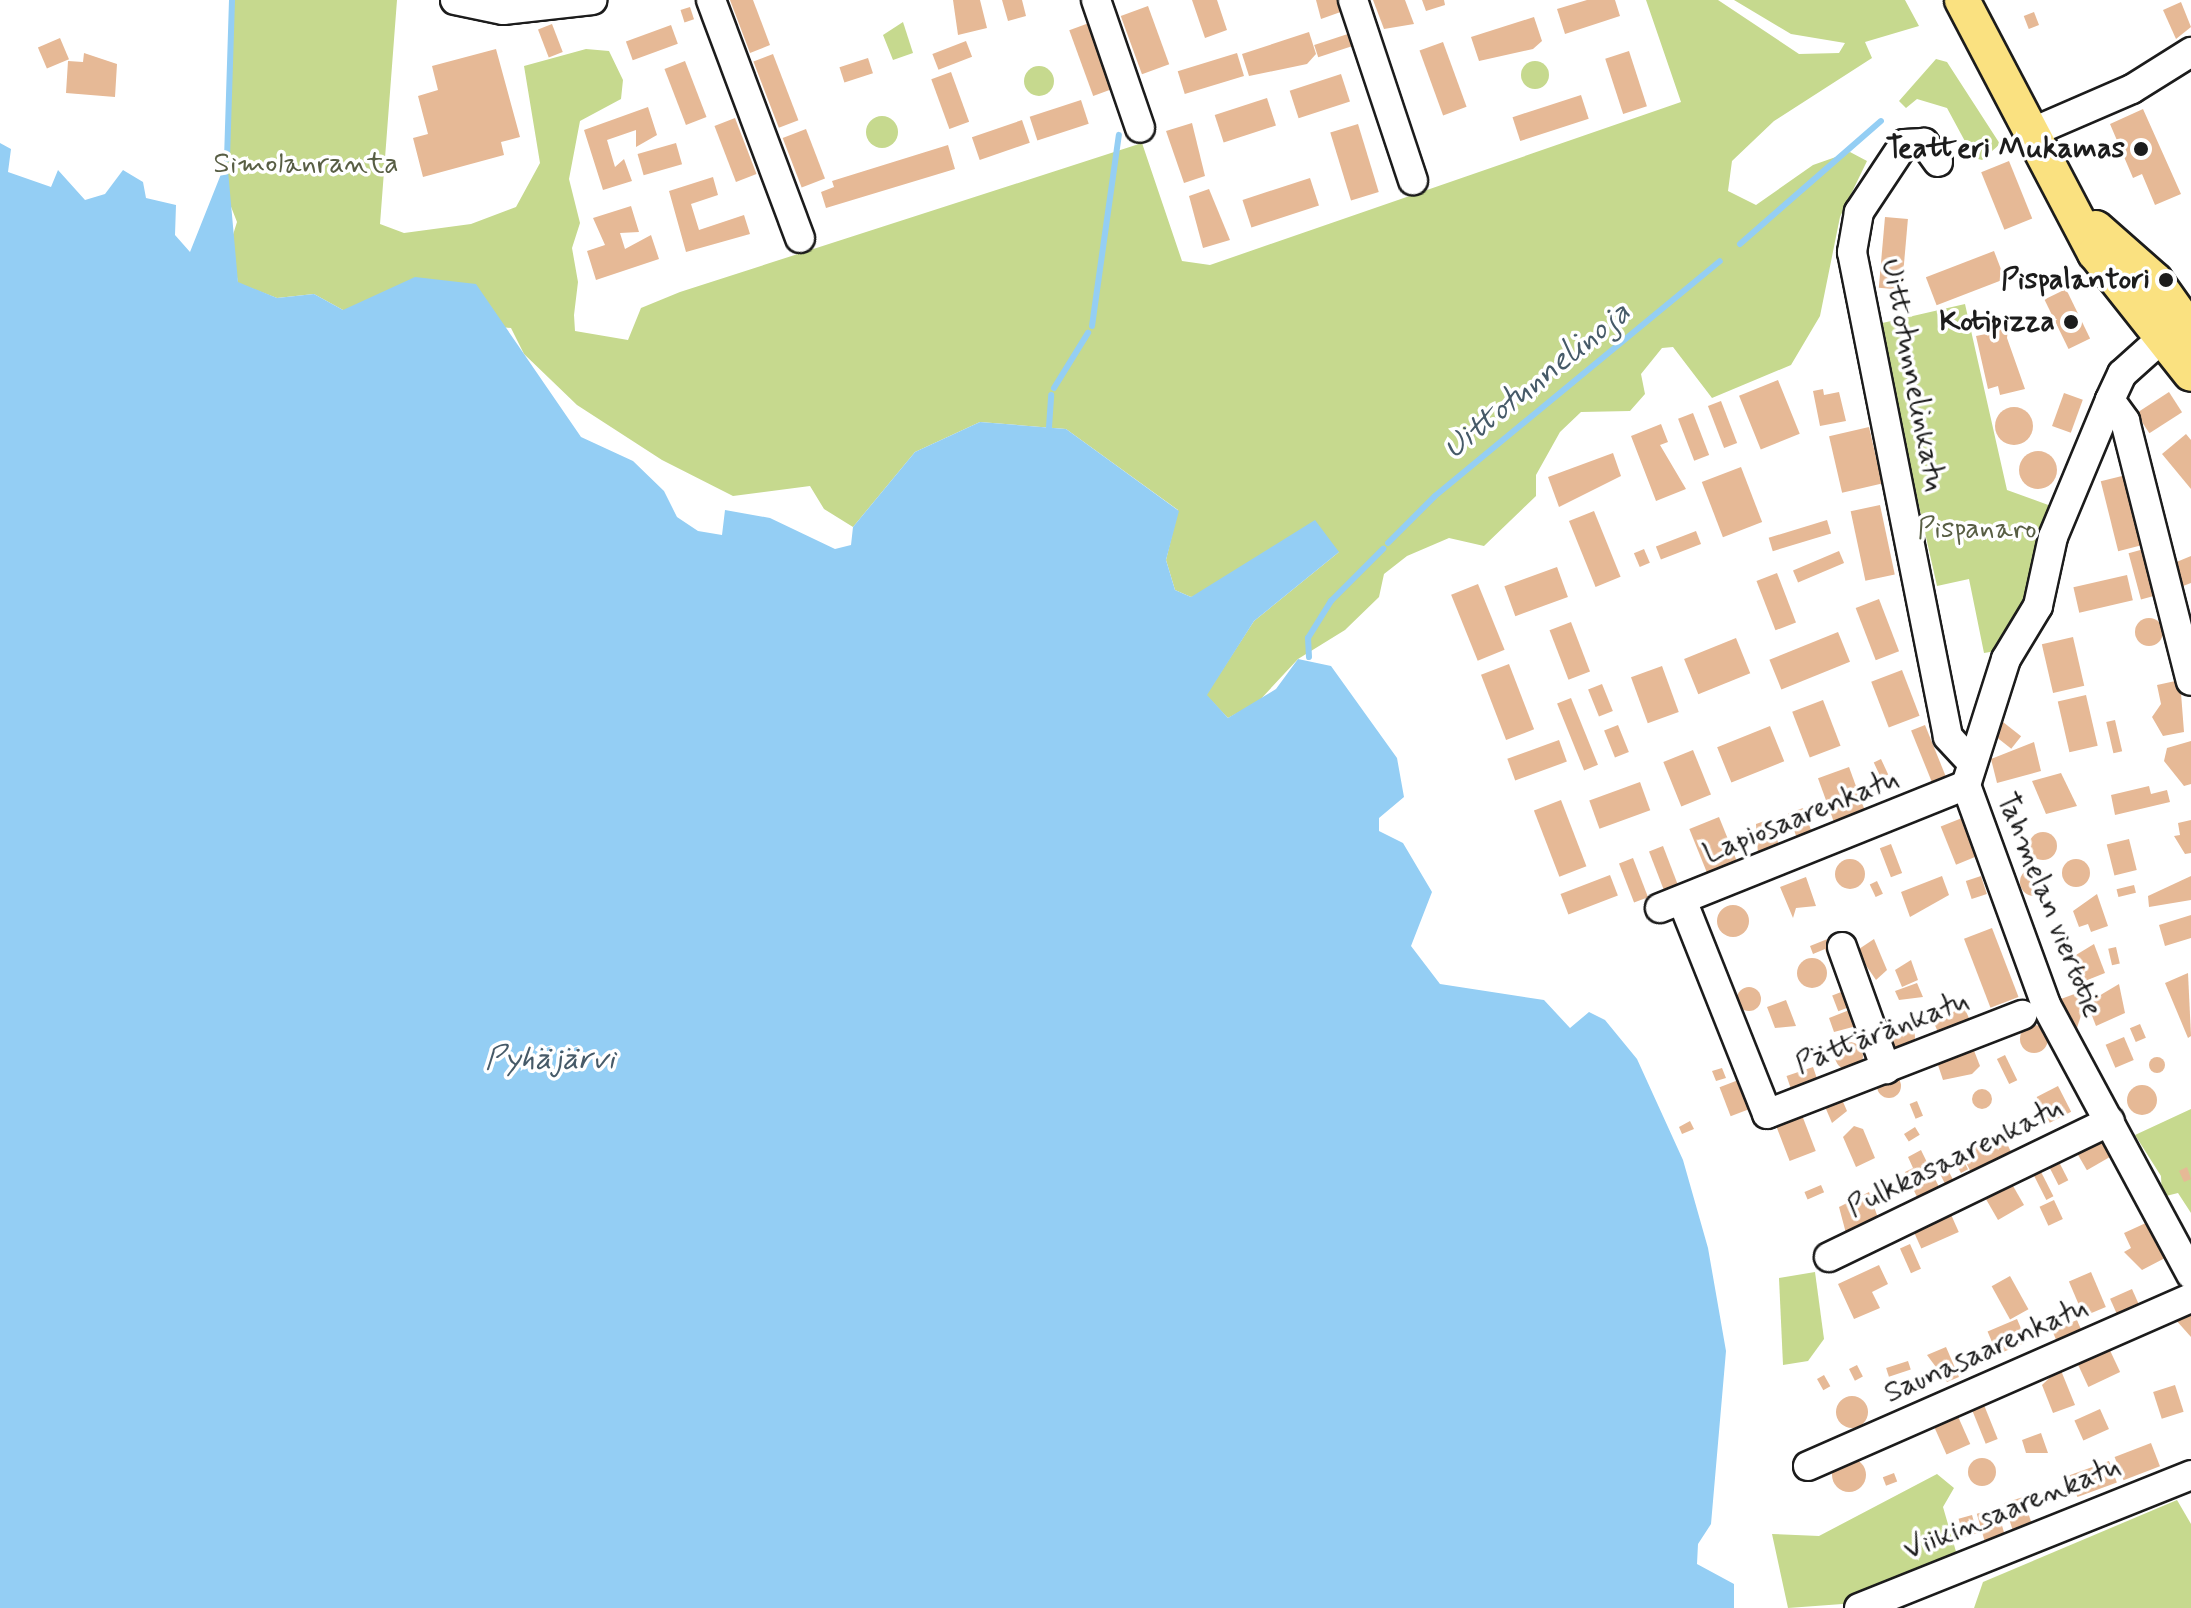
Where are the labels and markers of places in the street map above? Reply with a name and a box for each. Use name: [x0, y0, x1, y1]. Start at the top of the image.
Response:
place label: Teatteri Mukamas: [1877, 131, 2125, 167]
marker: Teatteri Mukamas: [2132, 140, 2150, 158]
place label: Pispalantori: [2001, 262, 2150, 298]
marker: Pispalantori: [2157, 271, 2175, 289]
place label: Kotipizza: [1939, 304, 2055, 340]
marker: Kotipizza: [2062, 313, 2080, 331]

